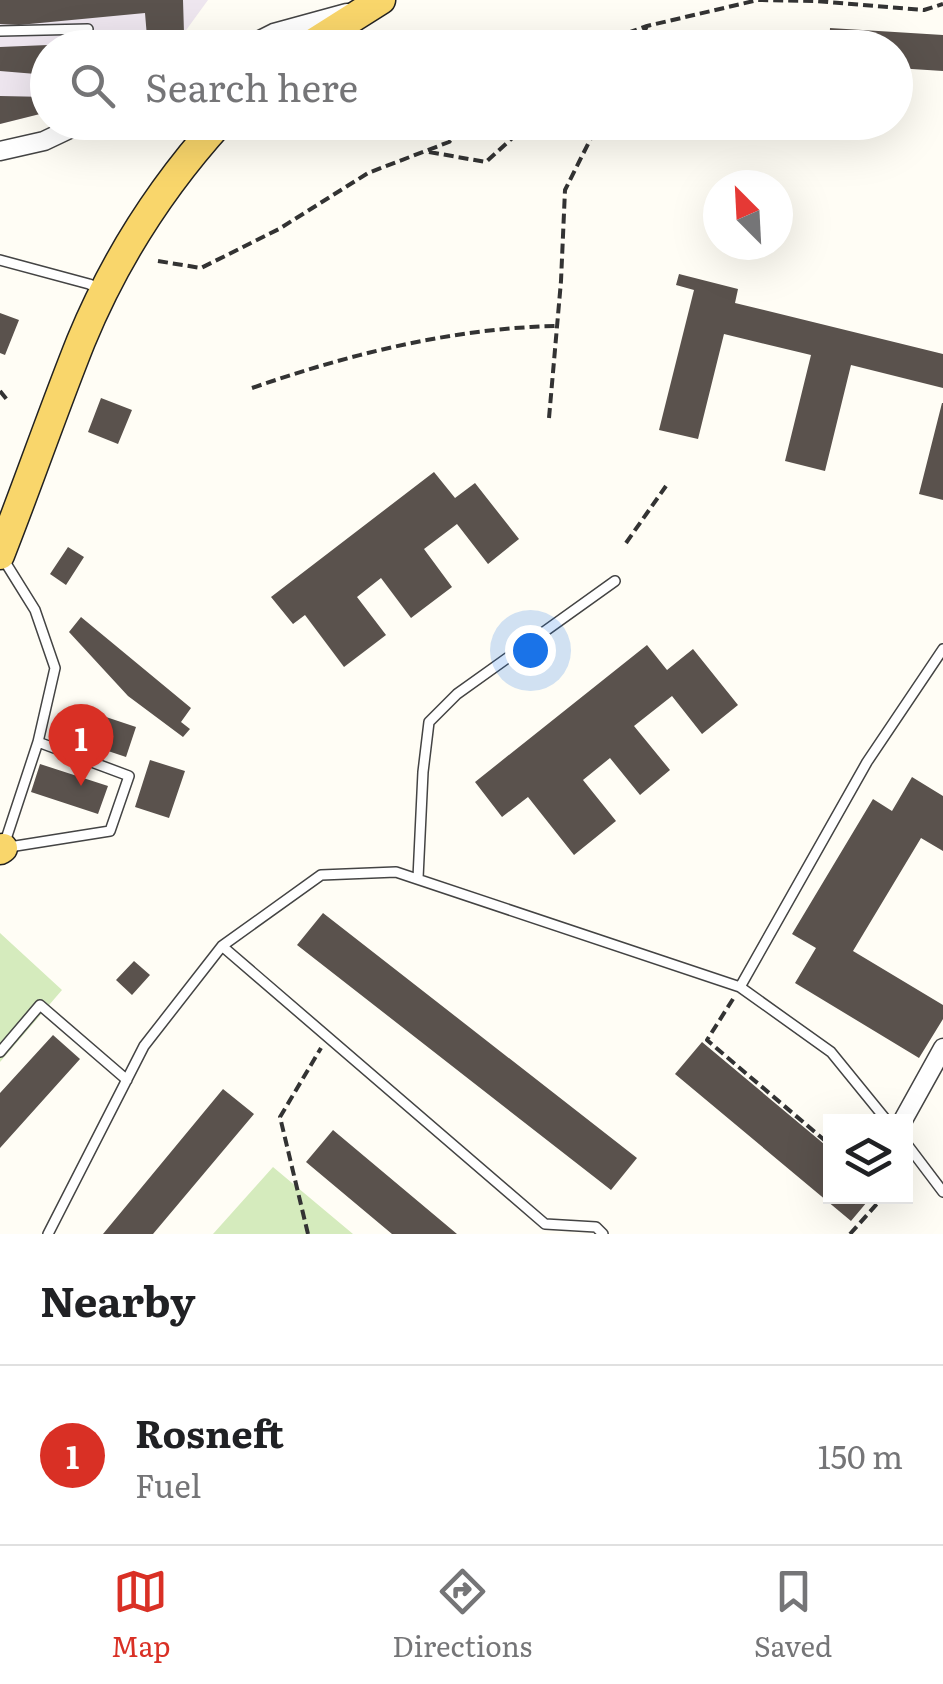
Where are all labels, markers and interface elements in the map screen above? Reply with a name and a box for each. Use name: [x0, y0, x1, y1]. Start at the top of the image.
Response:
search box: [30, 30, 913, 140]
text: Search here: [145, 57, 358, 114]
icon: search: [65, 58, 120, 113]
north arrow: [703, 170, 793, 260]
your location: [505, 625, 556, 676]
pin: 1: [48, 704, 114, 786]
map controls: [823, 1114, 913, 1204]
button: layers: [823, 1114, 913, 1204]
text: Nearby: [40, 1268, 196, 1330]
text: Rosneft: [135, 1403, 284, 1460]
text: 1: [66, 1431, 79, 1479]
text: 150 m: [818, 1431, 903, 1479]
text: Fuel: [135, 1460, 201, 1508]
tab: Map: [111, 1564, 171, 1666]
tab: Directions: [392, 1564, 532, 1666]
tab: Saved: [754, 1564, 832, 1666]

